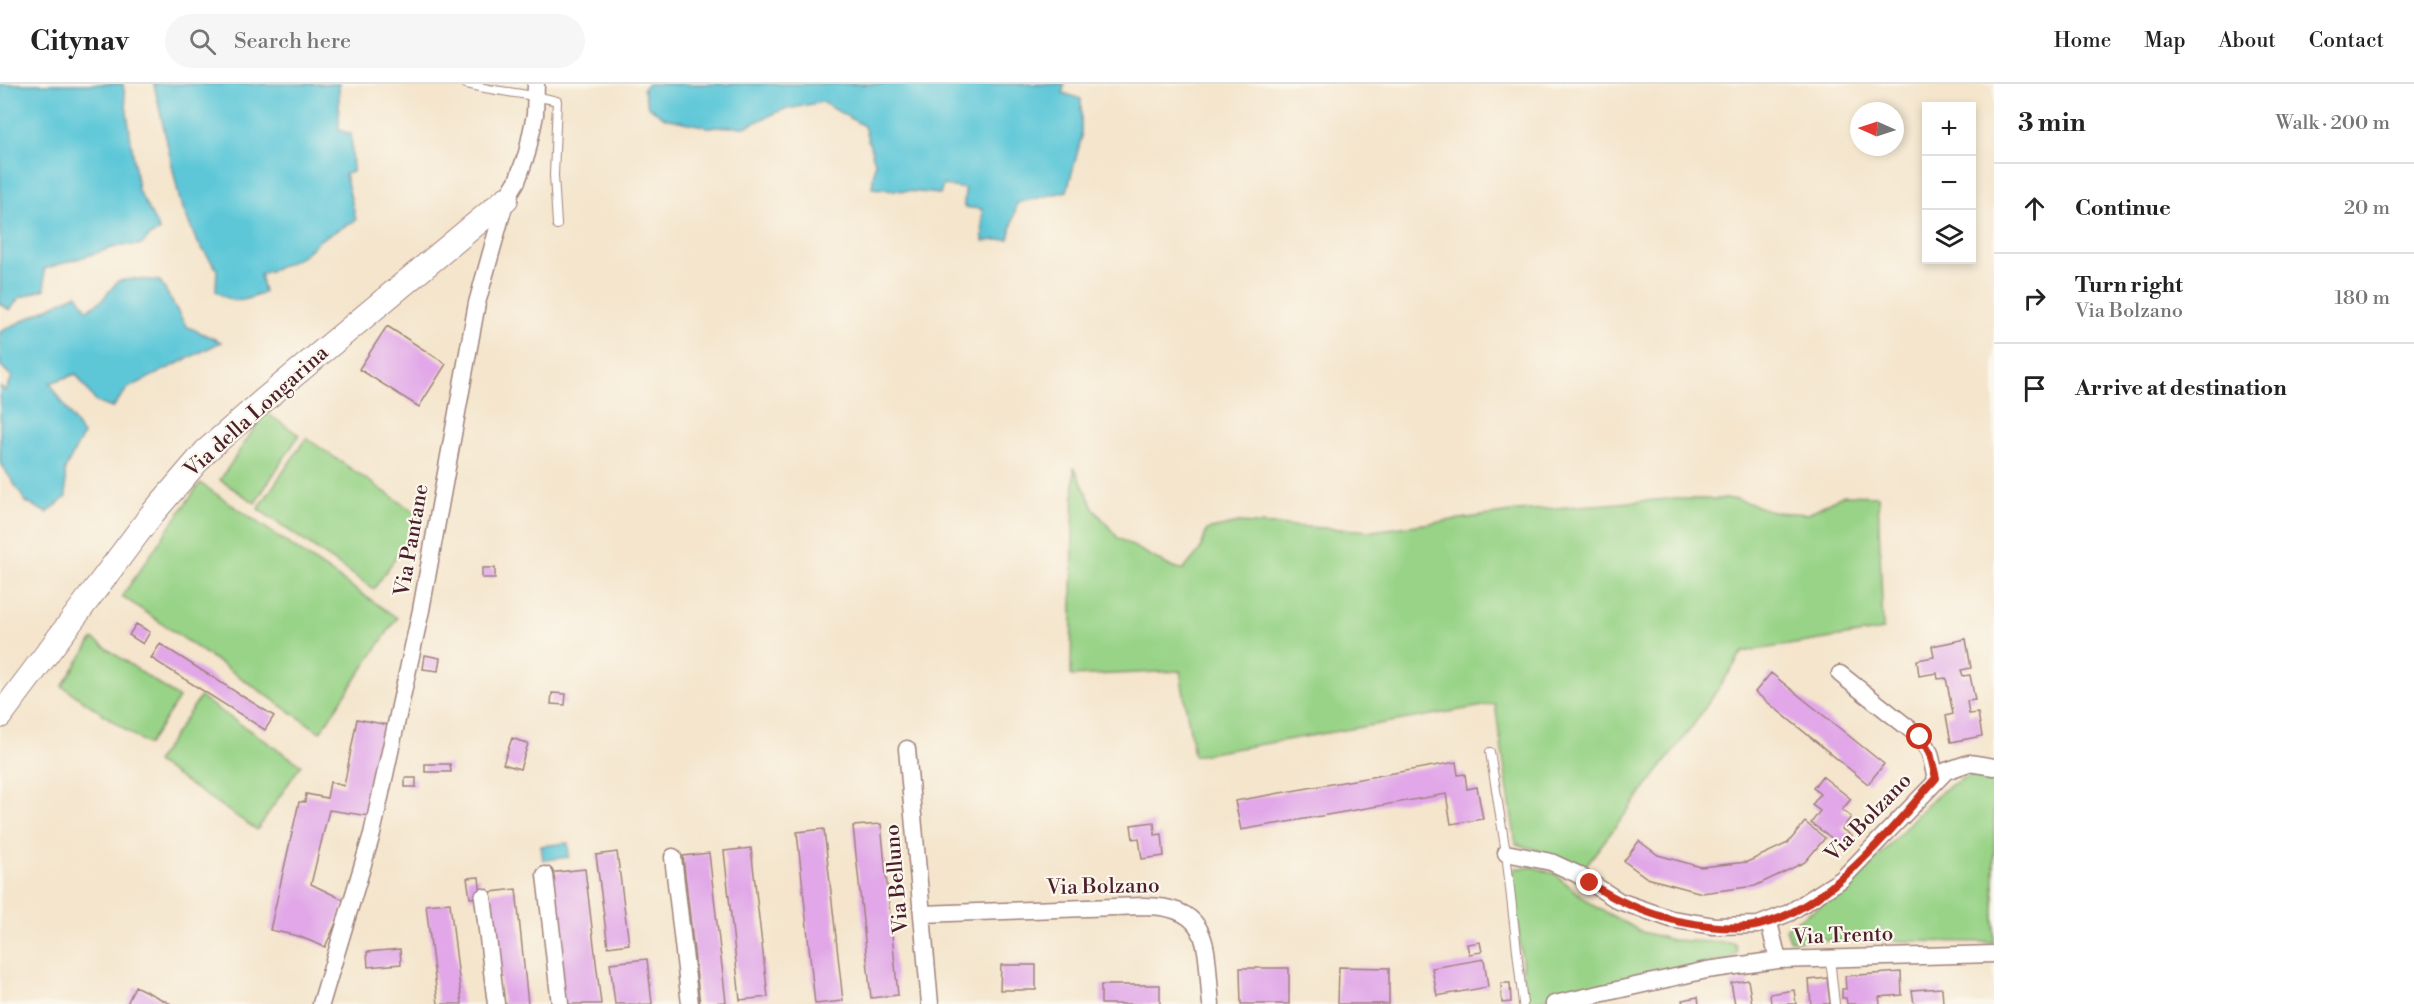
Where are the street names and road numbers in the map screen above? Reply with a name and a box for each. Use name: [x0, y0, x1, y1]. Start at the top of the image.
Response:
street label: Via della Longarina: [179, 340, 334, 484]
street label: Via Pantane: [389, 482, 435, 599]
street label: Via Bolzano: [1819, 768, 1917, 868]
street label: Via Belluno: [879, 823, 915, 936]
street label: Via Bolzano: [1045, 873, 1160, 901]
street label: Via Trento: [1791, 921, 1894, 951]

